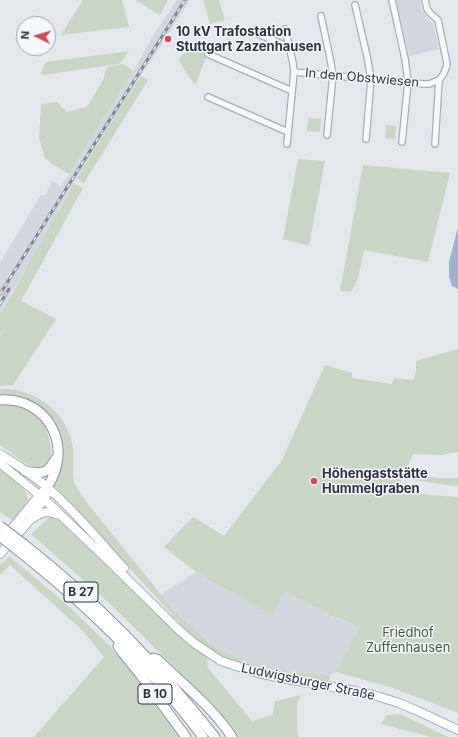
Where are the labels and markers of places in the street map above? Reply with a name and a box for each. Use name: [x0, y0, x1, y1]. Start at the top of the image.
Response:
place label: 10 kV Trafostation Stuttgart Zazenhausen: [176, 24, 322, 55]
marker: 10 kV Trafostation Stuttgart Zazenhausen: [163, 34, 173, 44]
place label: Höhengaststätte Hummelgraben: [322, 466, 428, 497]
marker: Höhengaststätte Hummelgraben: [309, 476, 319, 486]

